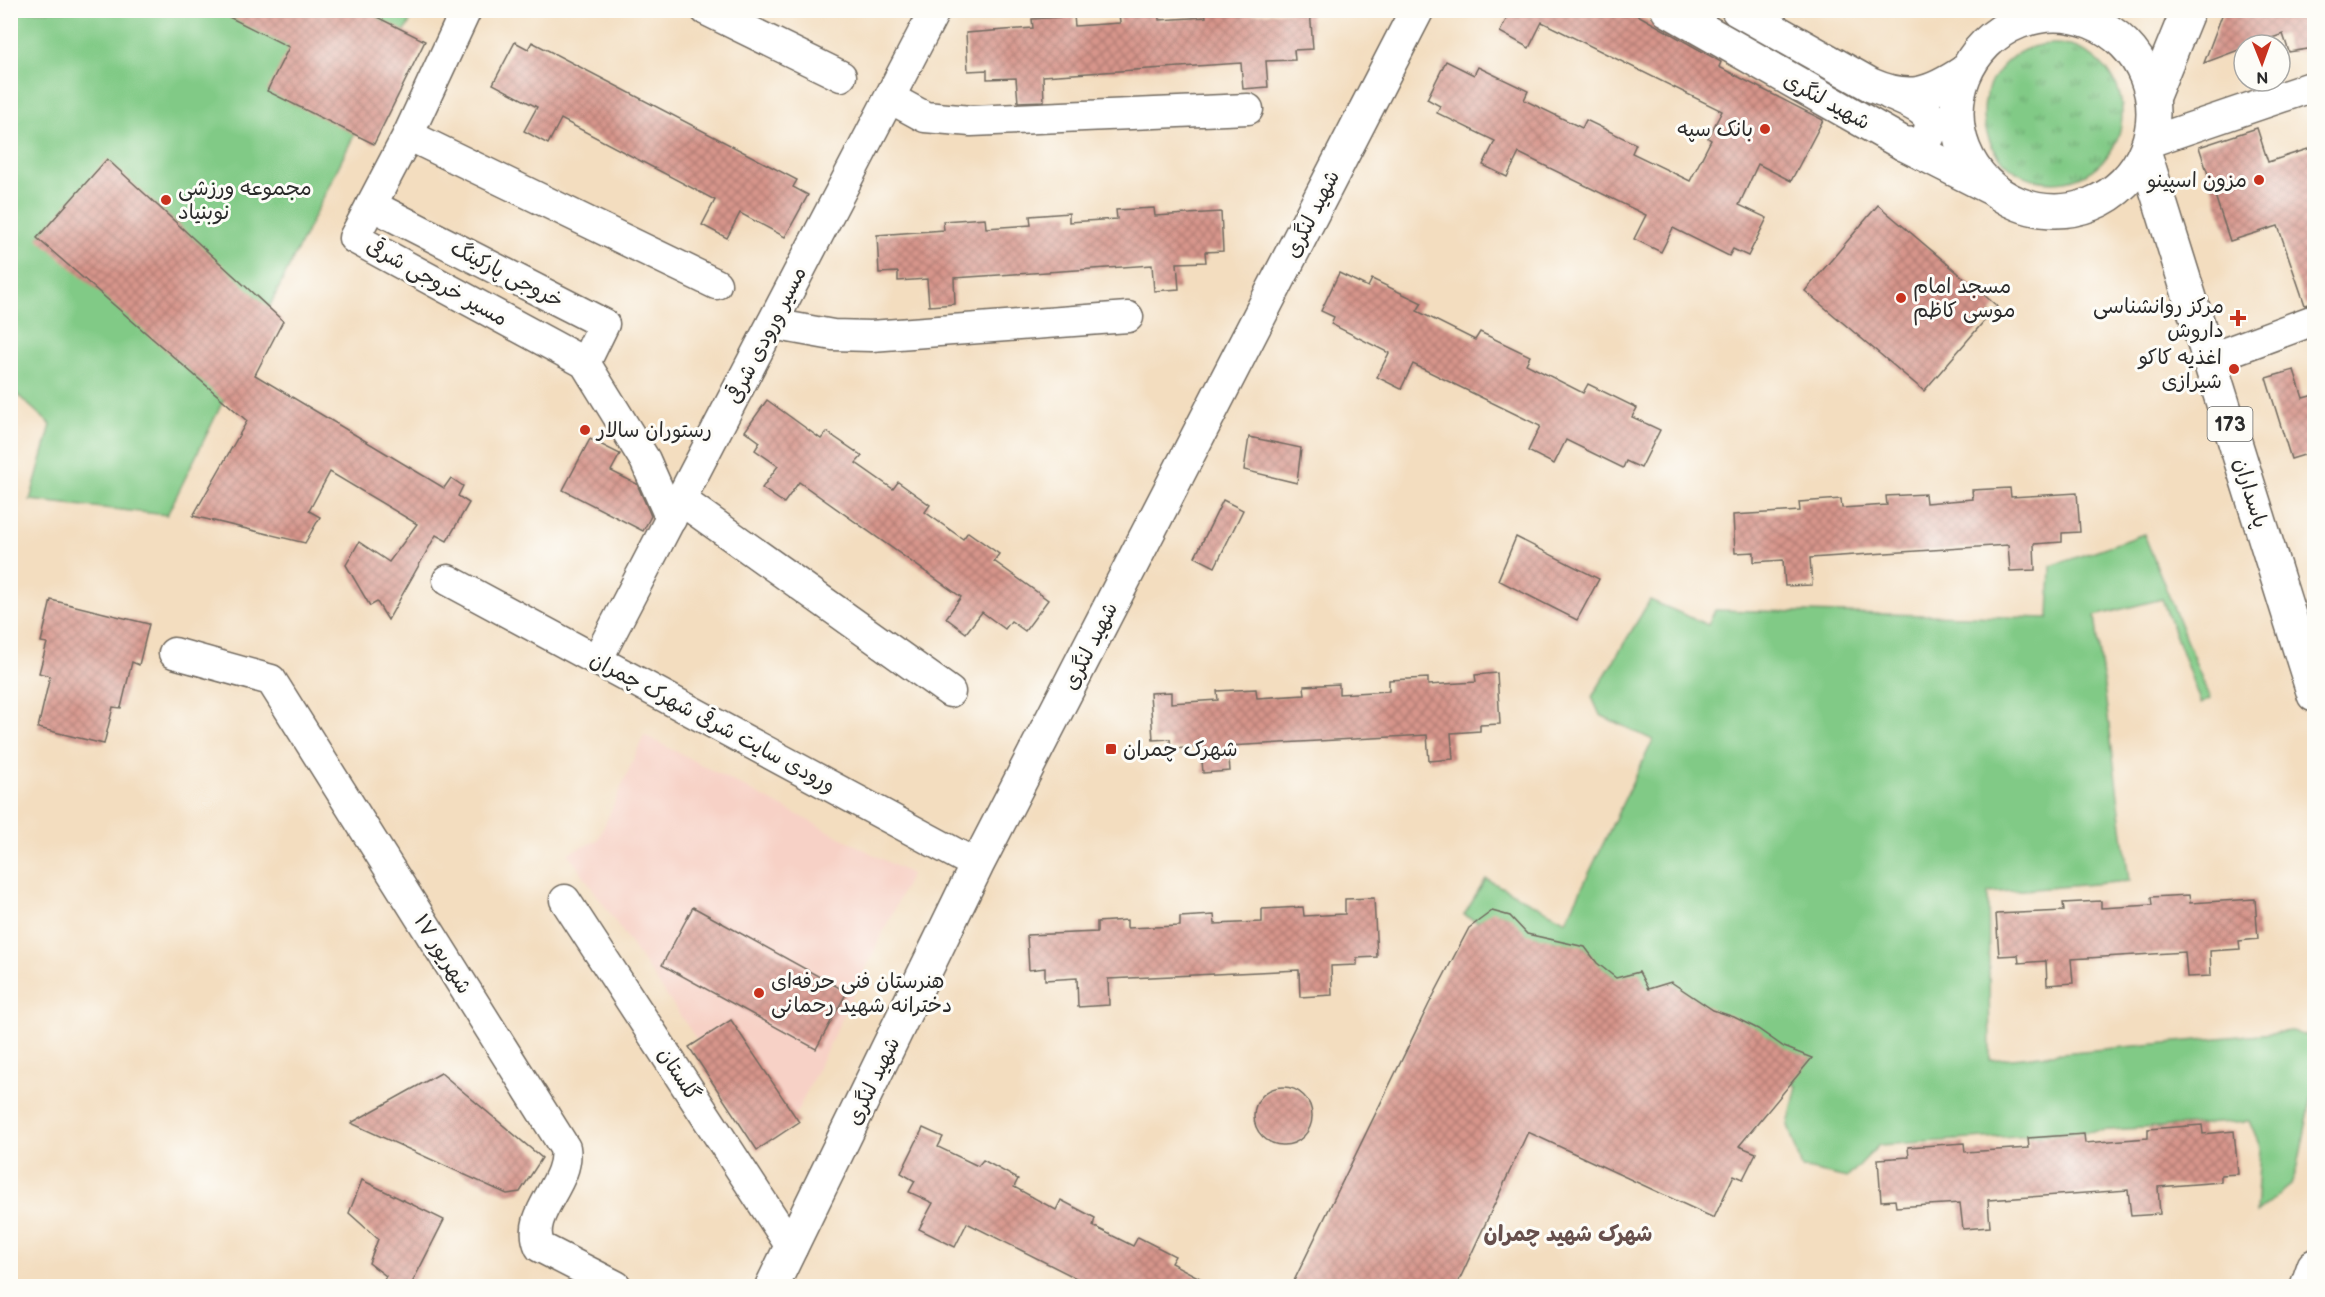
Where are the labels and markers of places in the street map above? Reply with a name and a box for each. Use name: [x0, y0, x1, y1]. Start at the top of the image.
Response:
place label: بانک سپه: [1677, 117, 1753, 142]
marker: بانک سپه: [1758, 122, 1772, 136]
place label: مزون اسپینو: [2146, 168, 2247, 194]
marker: مزون اسپینو: [2252, 173, 2266, 187]
place label: مجموعه ورزشی نوبنیاد: [178, 176, 312, 225]
marker: مجموعه ورزشی نوبنیاد: [159, 193, 173, 207]
place label: مسجد امام موسی کاظم: [1913, 274, 2015, 326]
marker: مسجد امام موسی کاظم: [1894, 291, 1908, 305]
place label: مرکز روانشناسی داروش: [2093, 294, 2224, 344]
marker: مرکز روانشناسی داروش: [2229, 309, 2247, 327]
place label: اغذیه کاکو شیرازی: [2137, 345, 2222, 394]
marker: اغذیه کاکو شیرازی: [2227, 362, 2241, 376]
place label: رستوران سالار: [595, 418, 712, 444]
marker: رستوران سالار: [578, 423, 592, 437]
place label: شهرک چمران: [1123, 737, 1238, 762]
marker: شهرک چمران: [1104, 742, 1118, 756]
place label: هنرستان فنی حرفه‌ای دخترانه شهید رحمانی: [771, 969, 952, 1019]
marker: هنرستان فنی حرفه‌ای دخترانه شهید رحمانی: [752, 986, 766, 1000]

